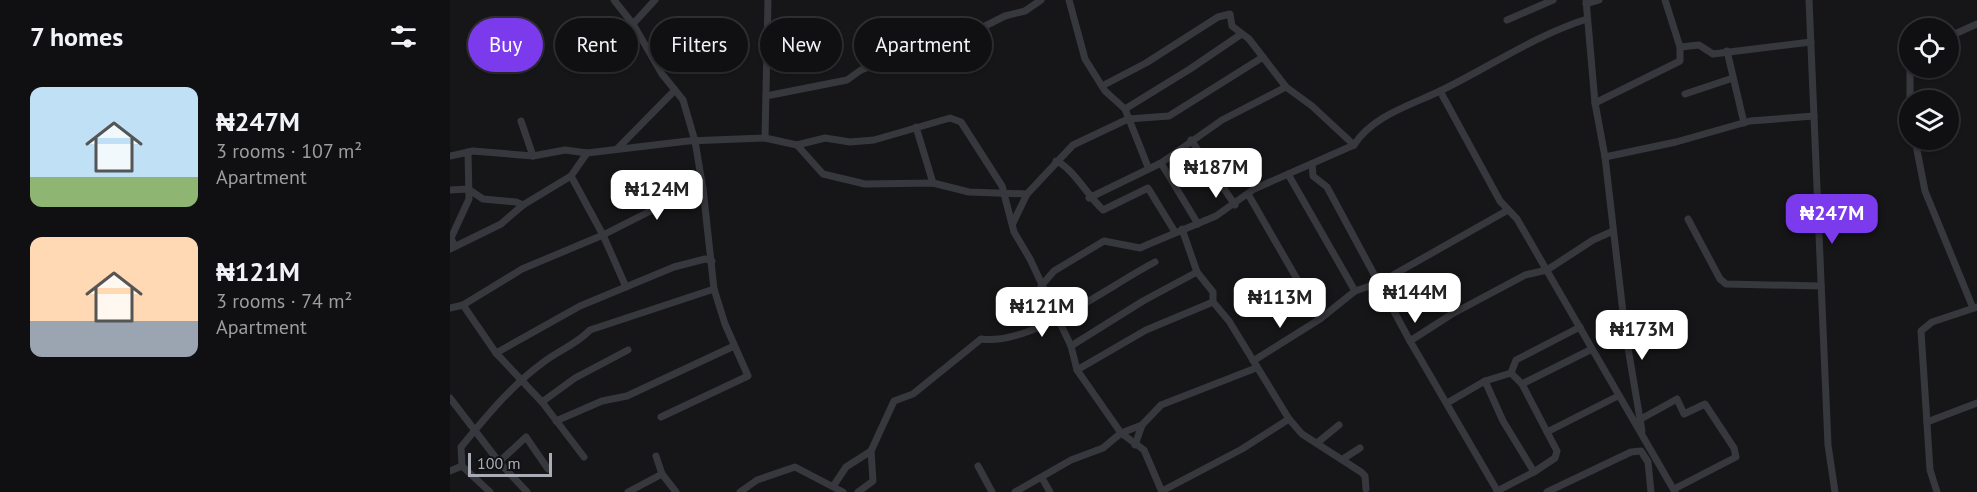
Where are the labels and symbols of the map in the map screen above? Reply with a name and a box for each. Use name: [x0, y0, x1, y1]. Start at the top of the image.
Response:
pin: ₦187M: [1174, 148, 1258, 199]
pin: ₦124M: [615, 170, 699, 221]
pin: ₦247M: [1790, 194, 1874, 245]
pin: ₦144M: [1373, 273, 1457, 324]
pin: ₦113M: [1238, 278, 1322, 329]
pin: ₦121M: [1000, 287, 1084, 338]
pin: ₦173M: [1600, 310, 1684, 361]
scale bar: [468, 450, 552, 478]

